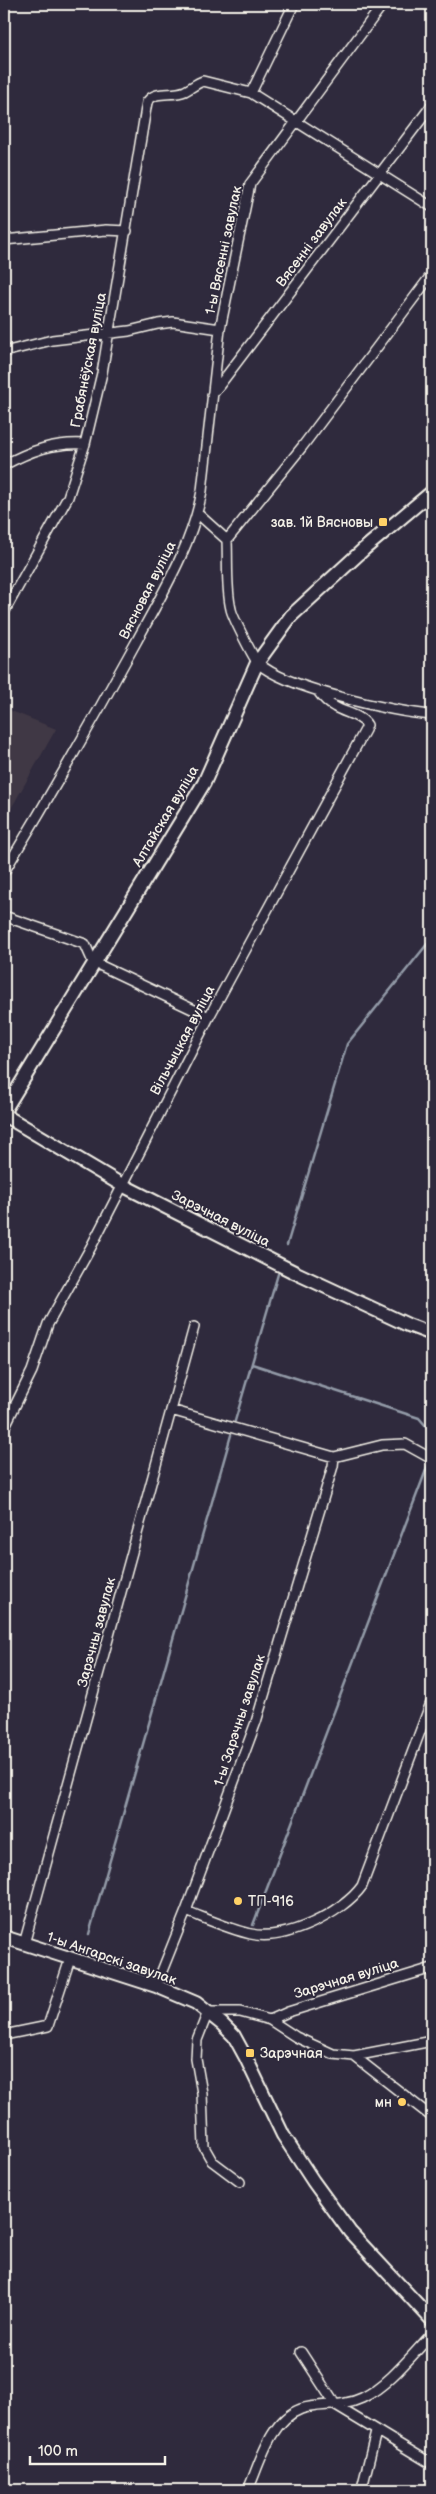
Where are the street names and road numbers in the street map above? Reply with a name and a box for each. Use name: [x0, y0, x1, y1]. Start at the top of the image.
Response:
street label: 1-ы Вясенні завулак: [202, 184, 246, 316]
street label: Вясенні завулак: [272, 194, 351, 290]
street label: Грабянёўская вуліца: [67, 291, 110, 429]
street label: Вясновая вуліца: [115, 538, 180, 642]
street label: Алтайская вуліца: [128, 762, 203, 871]
street label: Вільчыцкая вуліца: [146, 982, 219, 1098]
street label: Зарэчная вуліца: [169, 1186, 274, 1251]
street label: Зарэчны завулак: [74, 1575, 119, 1689]
street label: 1-ы Зарэчны завулак: [210, 1652, 269, 1788]
street label: 1-ы Ангарскі завулак: [45, 1928, 179, 1989]
street label: Зарэчная вуліца: [292, 1954, 401, 2002]

